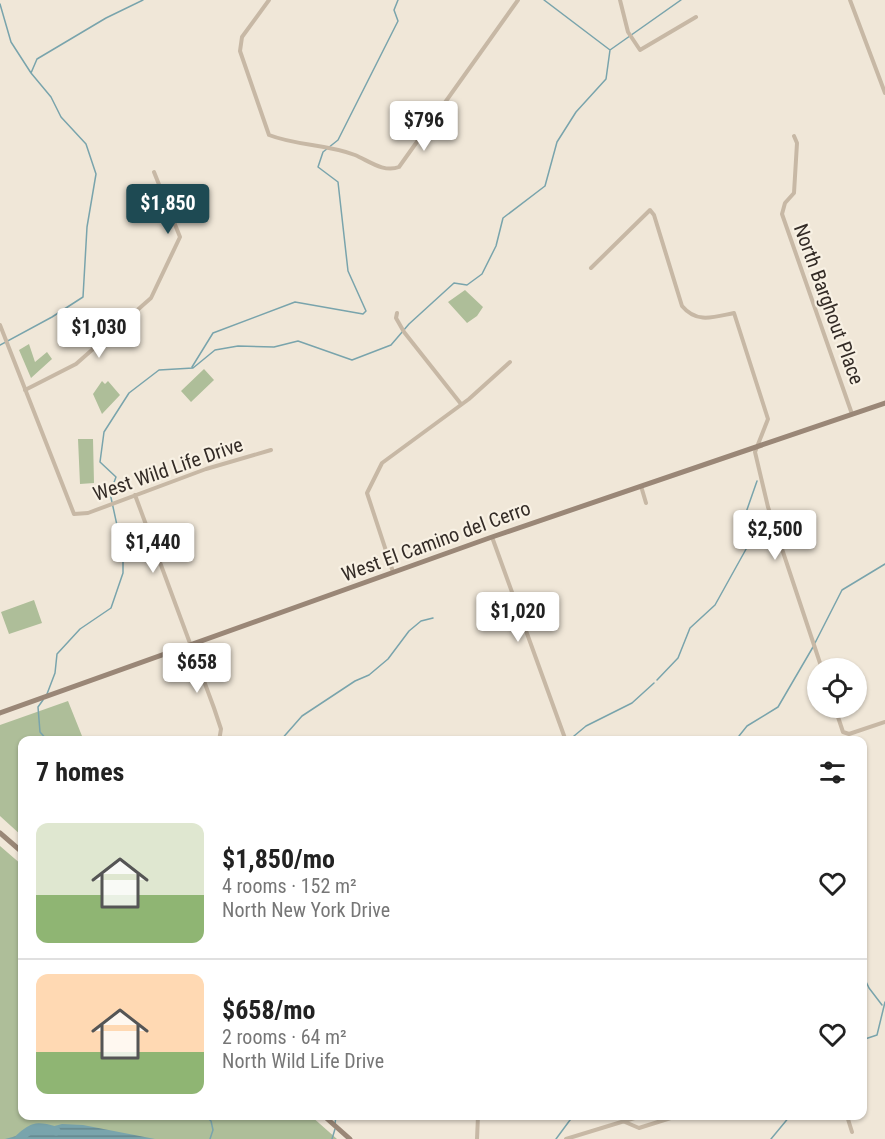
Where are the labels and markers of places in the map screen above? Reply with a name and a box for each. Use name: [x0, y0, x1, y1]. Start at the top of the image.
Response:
pin: $796: [388, 101, 460, 152]
pin: $1,850: [119, 184, 217, 235]
pin: $1,030: [50, 308, 148, 359]
pin: $2,500: [726, 510, 824, 561]
pin: $1,440: [104, 523, 202, 574]
pin: $1,020: [469, 592, 567, 643]
pin: $658: [161, 643, 233, 694]

